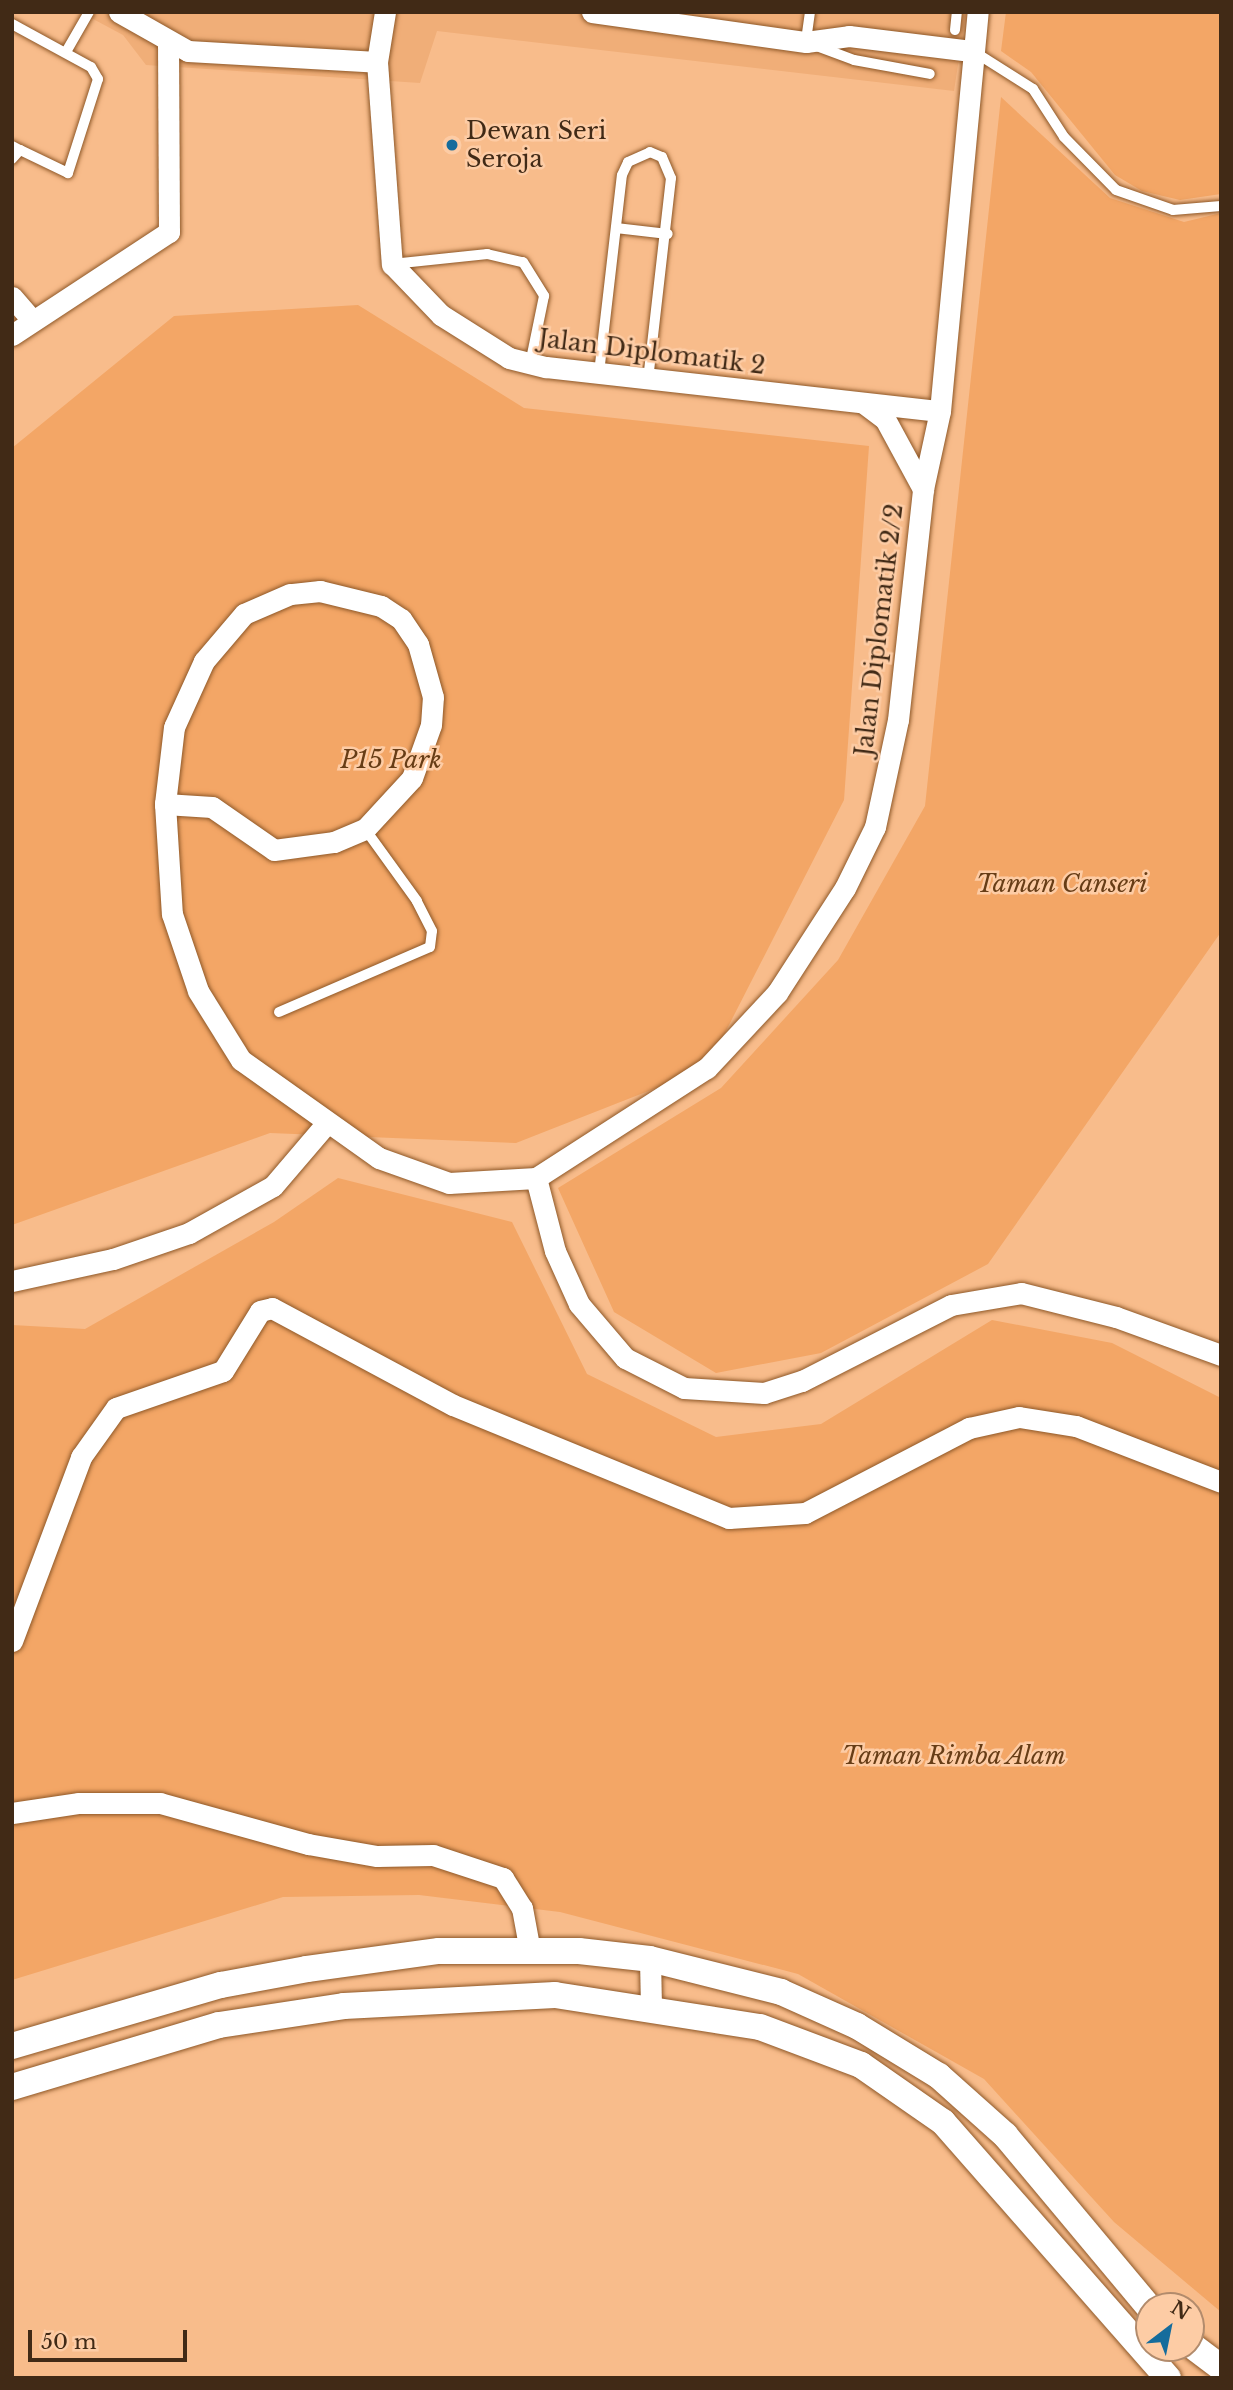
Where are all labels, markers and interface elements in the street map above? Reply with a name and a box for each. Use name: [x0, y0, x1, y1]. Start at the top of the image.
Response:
place label: Dewan Seri Seroja: [466, 117, 606, 173]
marker: Dewan Seri Seroja: [444, 137, 460, 153]
street label: Jalan Diplomatik 2: [537, 324, 767, 380]
street label: Jalan Diplomatik 2/2: [849, 502, 909, 758]
park label: P15 Park: [341, 746, 441, 774]
park label: Taman Canseri: [976, 870, 1148, 898]
park label: Taman Rimba Alam: [841, 1742, 1067, 1770]
north arrow: [1135, 2292, 1205, 2362]
text: N: [1167, 2296, 1194, 2325]
scale bar: [32, 2316, 191, 2360]
text: 50 m: [41, 2329, 96, 2355]

